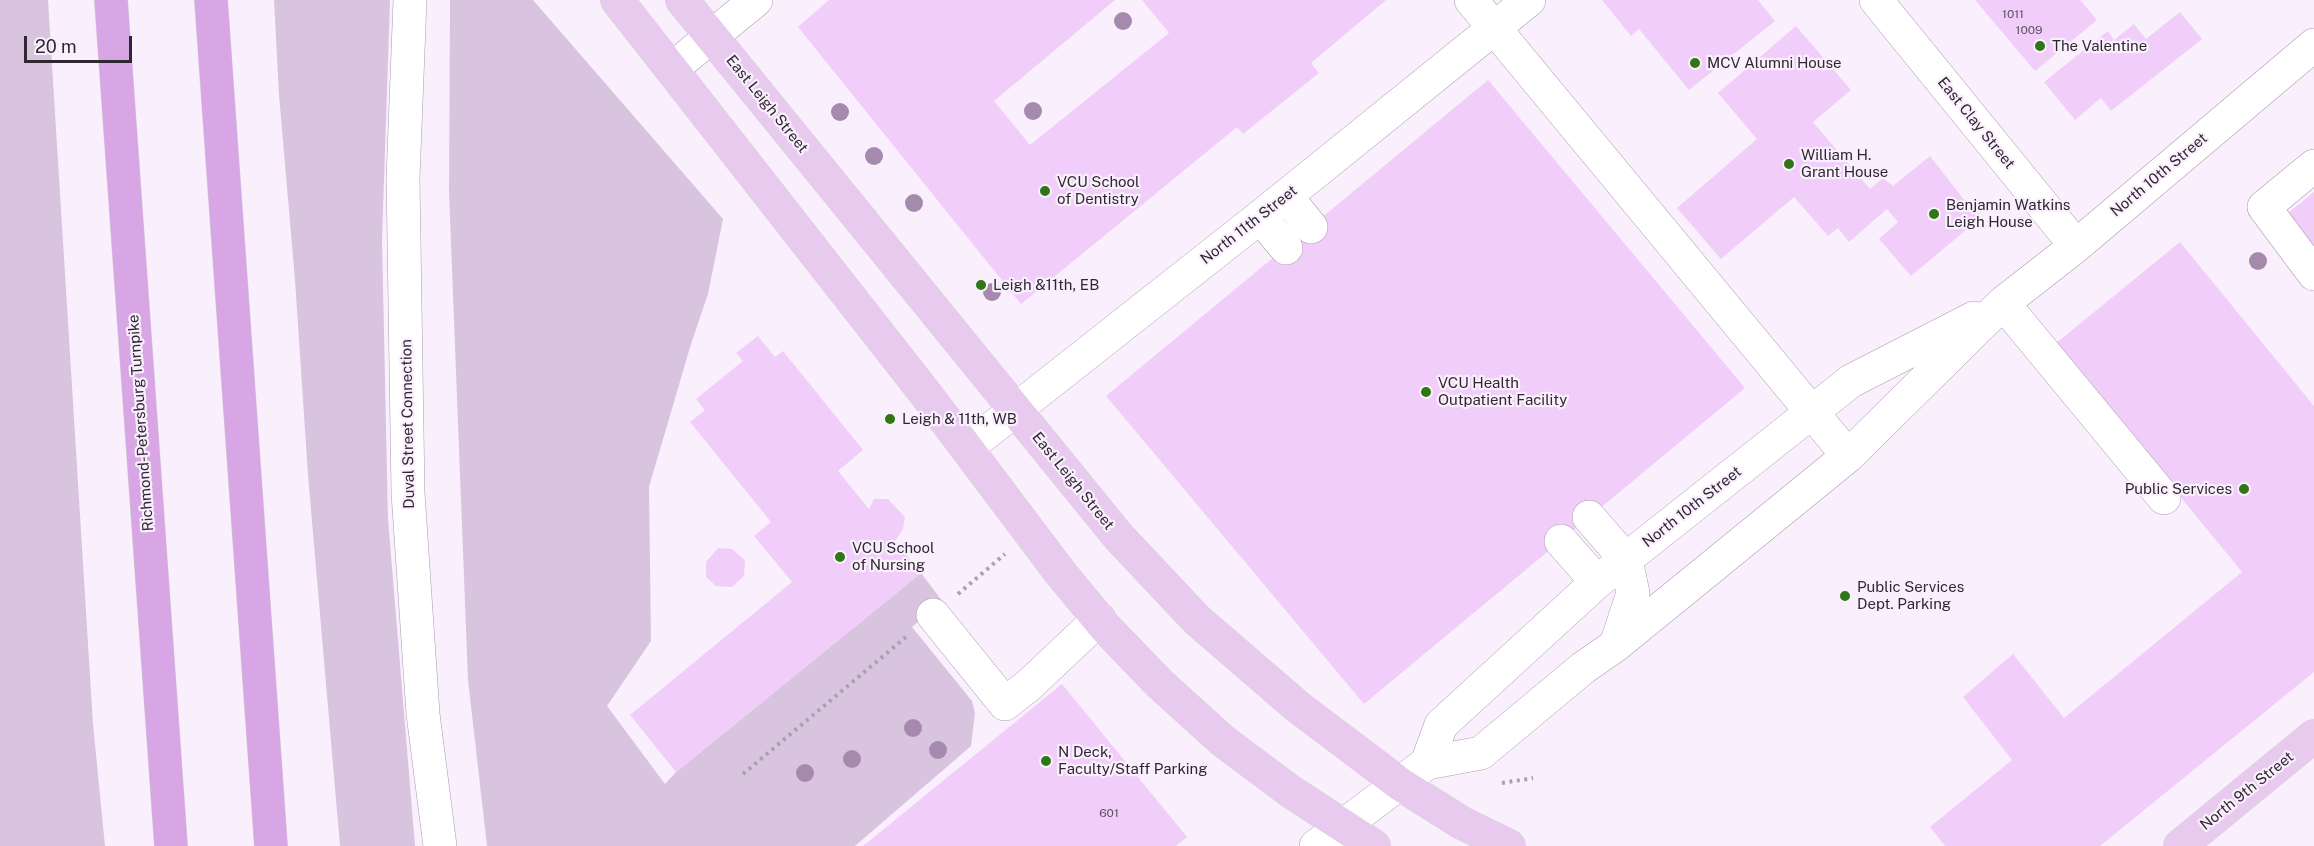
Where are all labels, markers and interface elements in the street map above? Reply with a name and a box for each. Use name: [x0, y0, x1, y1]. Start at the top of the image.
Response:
house number: 1011: [2002, 7, 2024, 21]
house number: 1009: [2016, 23, 2042, 37]
scale bar: [27, 24, 135, 62]
text: 20 m: [35, 36, 77, 57]
place label: The Valentine: [2052, 37, 2147, 55]
marker: The Valentine: [2033, 39, 2047, 53]
street label: East Leigh Street: [722, 52, 812, 156]
place label: MCV Alumni House: [1707, 54, 1842, 72]
marker: MCV Alumni House: [1688, 56, 1702, 70]
street label: East Clay Street: [1934, 74, 2018, 172]
street label: North 10th Street: [2107, 129, 2211, 221]
place label: William H. Grant House: [1801, 146, 1888, 181]
marker: William H. Grant House: [1782, 157, 1796, 171]
place label: VCU School of Dentistry: [1057, 173, 1140, 208]
street label: North 11th Street: [1197, 182, 1301, 268]
marker: VCU School of Dentistry: [1038, 184, 1052, 198]
place label: Benjamin Watkins Leigh House: [1946, 196, 2070, 231]
marker: Benjamin Watkins Leigh House: [1927, 207, 1941, 221]
place label: Leigh &11th, EB: [993, 276, 1099, 294]
marker: Leigh &11th, EB: [974, 278, 988, 292]
street label: Richmond-Petersburg Turnpike: [124, 314, 158, 532]
street label: Duval Street Connection: [398, 339, 418, 509]
place label: VCU Health Outpatient Facility: [1438, 374, 1567, 409]
marker: VCU Health Outpatient Facility: [1419, 385, 1433, 399]
place label: Leigh & 11th, WB: [902, 410, 1017, 428]
marker: Leigh & 11th, WB: [883, 412, 897, 426]
street label: East Leigh Street: [1028, 429, 1118, 533]
street label: North 10th Street: [1639, 463, 1745, 551]
place label: Public Services: [2125, 480, 2232, 498]
marker: Public Services: [2237, 482, 2251, 496]
place label: VCU School of Nursing: [852, 539, 935, 574]
marker: VCU School of Nursing: [833, 550, 847, 564]
place label: Public Services Dept. Parking: [1857, 578, 1964, 613]
marker: Public Services Dept. Parking: [1838, 589, 1852, 603]
place label: N Deck, Faculty/Staff Parking: [1058, 743, 1208, 778]
street label: North 9th Street: [2197, 748, 2297, 834]
marker: N Deck, Faculty/Staff Parking: [1039, 754, 1053, 768]
house number: 601: [1099, 806, 1119, 820]

